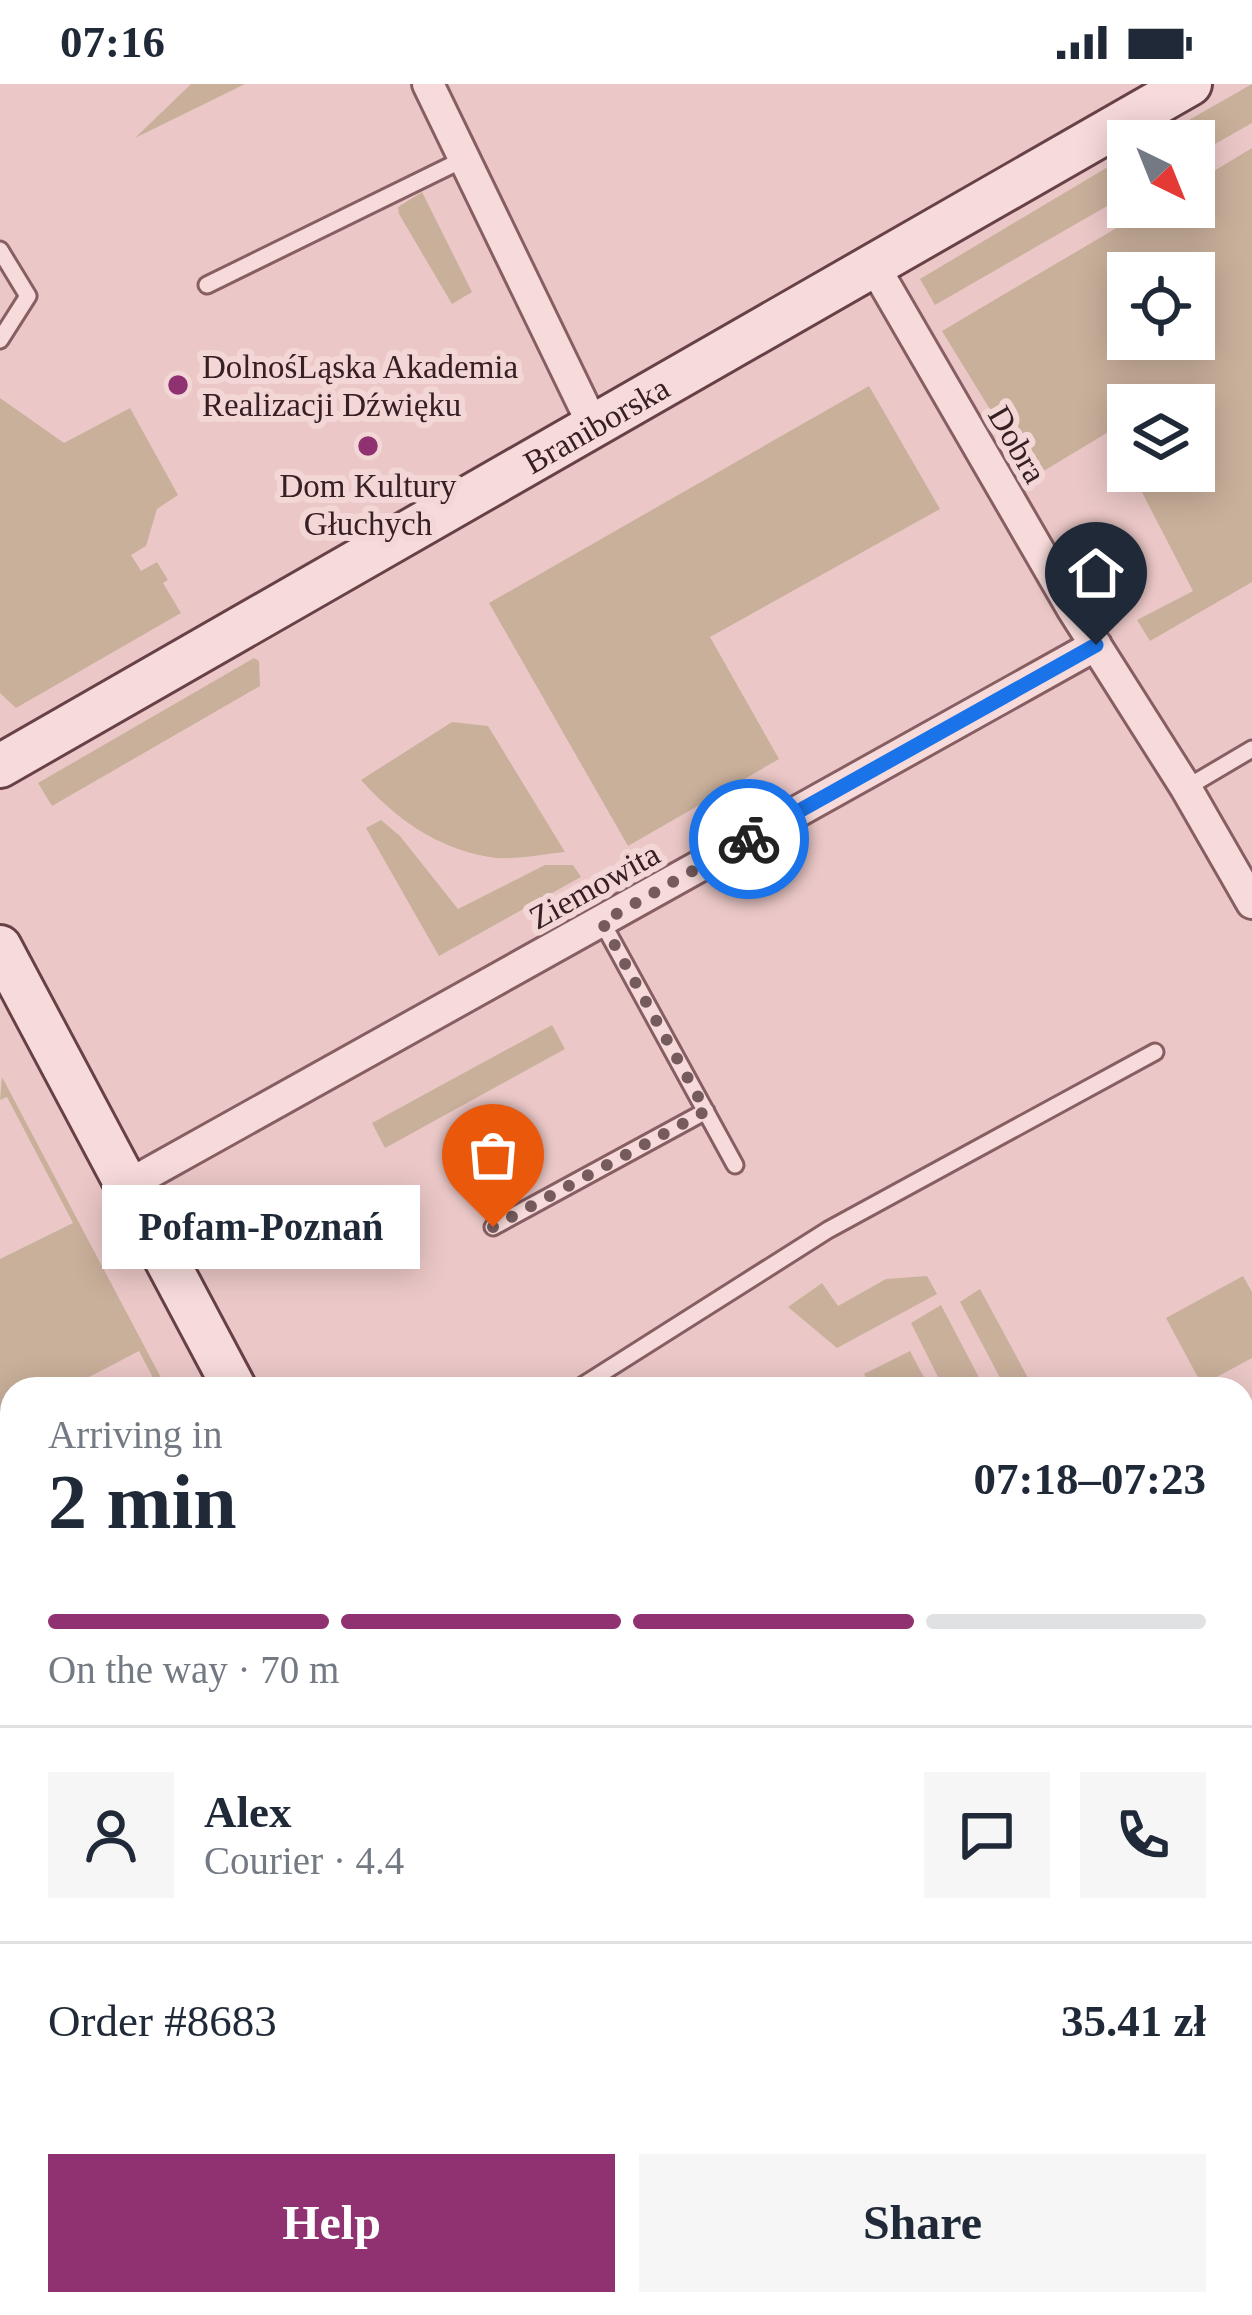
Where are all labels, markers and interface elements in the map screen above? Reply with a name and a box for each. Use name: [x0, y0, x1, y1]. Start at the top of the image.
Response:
text: 07:16: [60, 17, 165, 67]
north arrow: [1107, 120, 1215, 228]
map controls: [1107, 120, 1215, 492]
button: locate: [1107, 252, 1215, 360]
place label: DolnośLąska Akademia Realizacji Dźwięku: [202, 349, 519, 423]
street label: Braniborska: [518, 369, 676, 481]
marker: DolnośLąska Akademia Realizacji Dźwięku: [165, 372, 191, 398]
button: layers: [1107, 384, 1215, 492]
street label: Dobra: [981, 400, 1054, 490]
marker: Dom Kultury Głuchych: [355, 433, 381, 459]
place label: Dom Kultury Głuchych: [280, 468, 457, 542]
pin: [1045, 522, 1147, 645]
icon: home: [1063, 540, 1129, 606]
courier: [689, 779, 809, 899]
icon: bike: [716, 806, 782, 872]
street label: Ziemowita: [523, 835, 666, 936]
pin: [442, 1104, 544, 1227]
icon: bag: [460, 1122, 526, 1188]
callout: Pofam-Poznań: [103, 1185, 421, 1269]
text: Pofam-Poznań: [139, 1205, 383, 1248]
text: Arriving in: [48, 1413, 222, 1456]
text: 07:18–07:23: [974, 1454, 1206, 1504]
text: 2 min: [48, 1458, 237, 1545]
text: On the way · 70 m: [48, 1648, 339, 1691]
button: person: [48, 1772, 174, 1898]
button: chat: [924, 1772, 1050, 1898]
button: phone: [1080, 1772, 1206, 1898]
text: Alex: [204, 1787, 291, 1837]
text: Courier · 4.4: [204, 1839, 404, 1882]
text: Order #8683: [48, 1996, 277, 2046]
text: 35.41 zł: [1061, 1996, 1206, 2046]
button: Help: [48, 2154, 615, 2292]
button: Share: [639, 2154, 1206, 2292]

